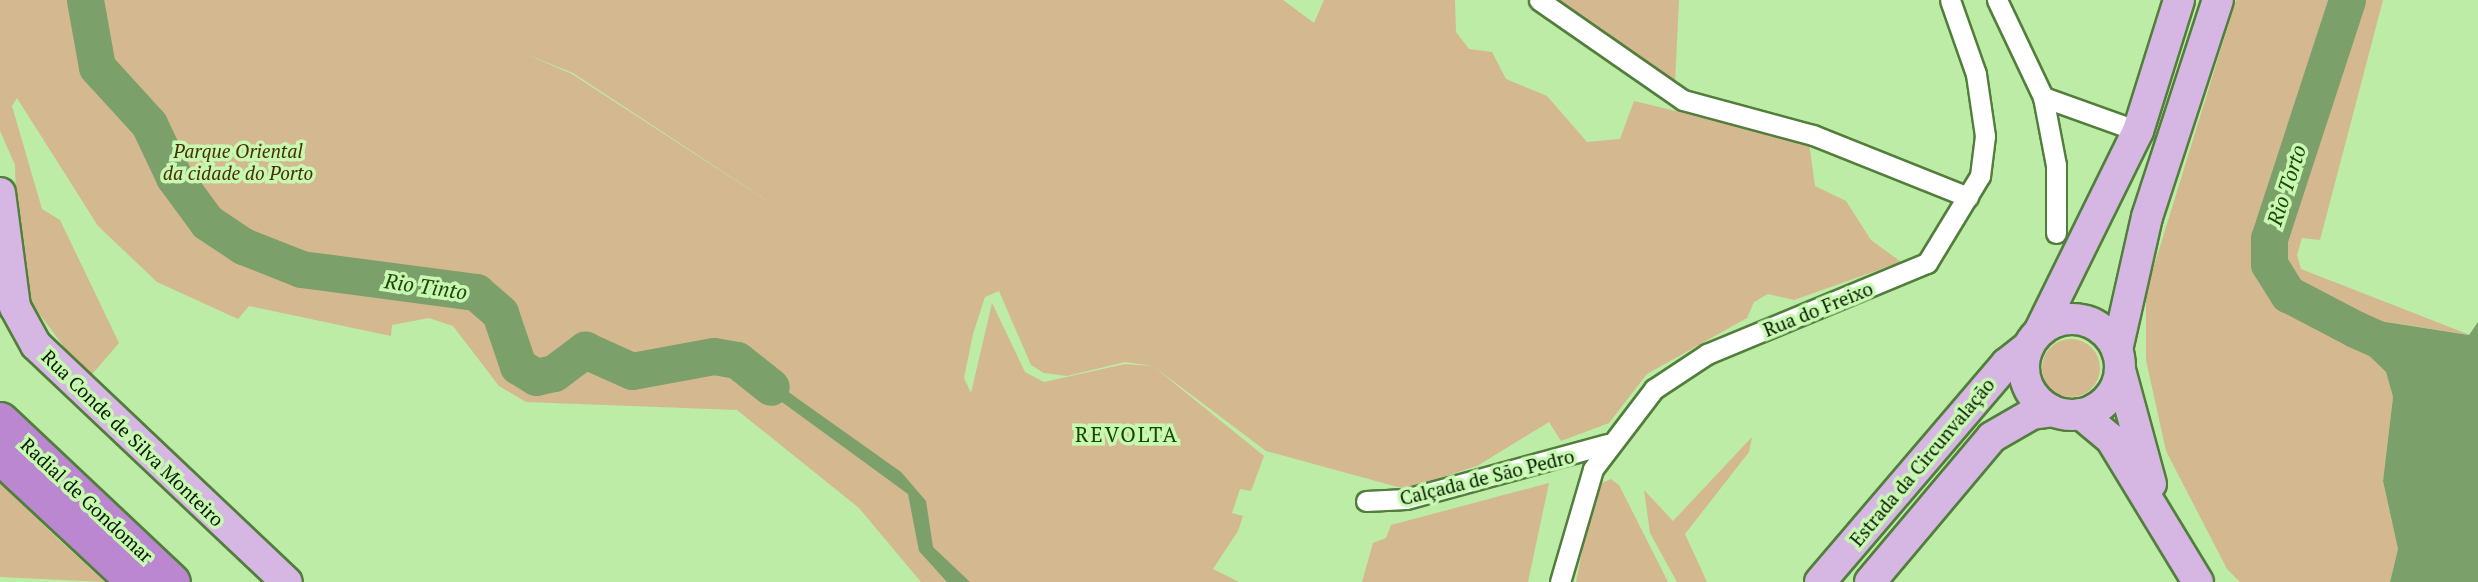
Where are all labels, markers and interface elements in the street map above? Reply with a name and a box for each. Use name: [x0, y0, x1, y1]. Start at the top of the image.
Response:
park label: Parque Oriental da cidade do Porto: [163, 140, 313, 184]
water label: Rio Torto: [2261, 141, 2311, 229]
water label: Rio Tinto: [383, 268, 469, 304]
street label: Rua do Freixo: [1760, 277, 1876, 341]
street label: Rua Conde de Silva Monteiro: [37, 345, 229, 531]
street label: Estrada da Circunvalação: [1845, 373, 1999, 551]
district label: REVOLTA: [1076, 421, 1178, 447]
street label: Radial de Gondomar: [16, 433, 158, 567]
street label: Calçada de São Pedro: [1397, 444, 1577, 510]

